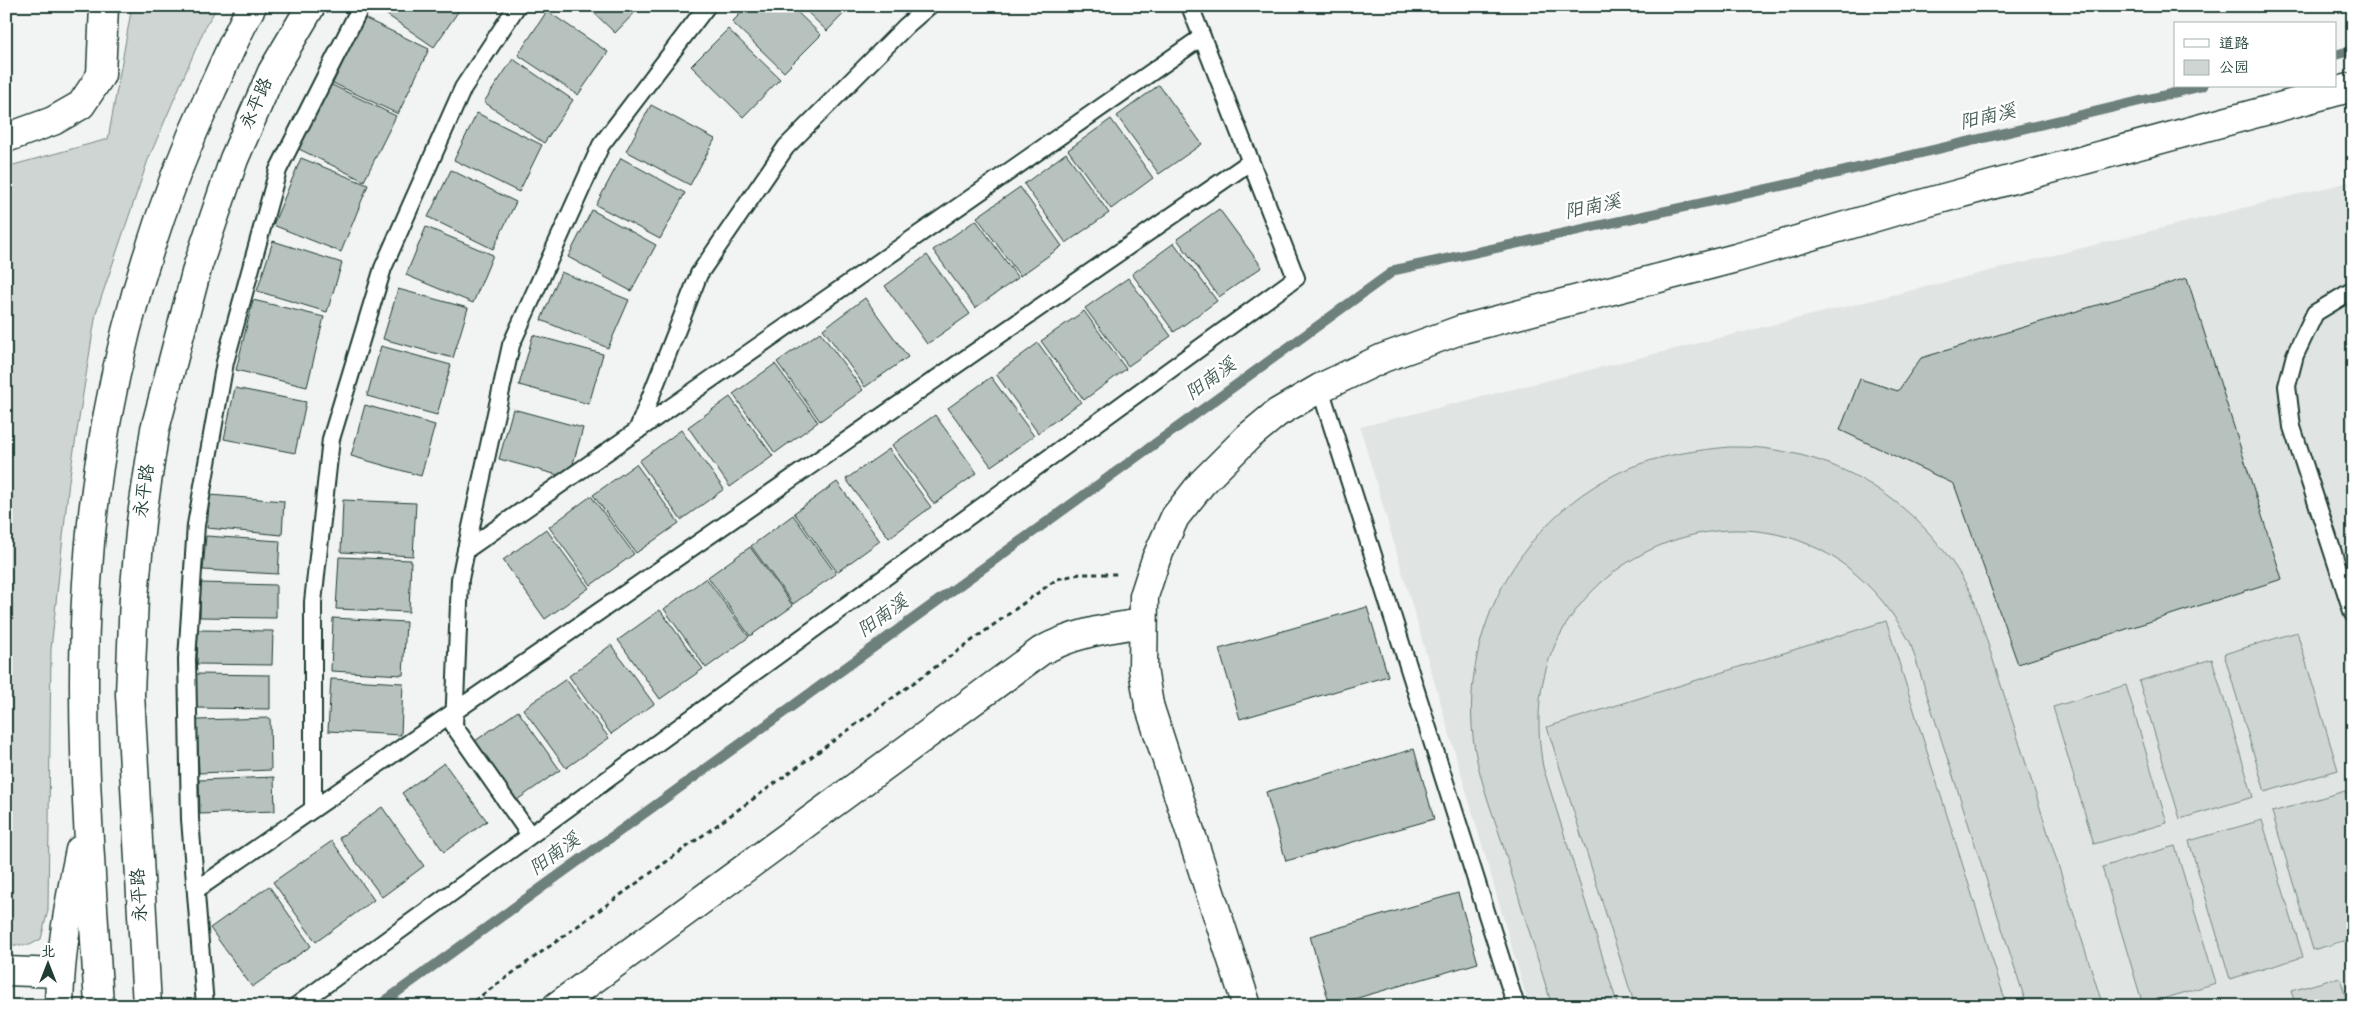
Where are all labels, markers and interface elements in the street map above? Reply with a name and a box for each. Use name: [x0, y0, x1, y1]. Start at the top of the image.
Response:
legend: [2174, 22, 2336, 88]
text: 道路: [2219, 34, 2249, 56]
text: 公园: [2219, 58, 2249, 80]
street label: 永平路: [236, 74, 280, 134]
water label: 阳南溪: [1957, 99, 2020, 139]
water label: 阳南溪: [1562, 190, 1625, 228]
water label: 阳南溪: [1181, 353, 1244, 409]
street label: 永平路: [130, 463, 162, 519]
water label: 阳南溪: [853, 590, 916, 646]
water label: 阳南溪: [525, 828, 588, 884]
street label: 永平路: [127, 867, 155, 923]
north arrow: [22, 940, 72, 990]
text: 北: [41, 943, 55, 963]

